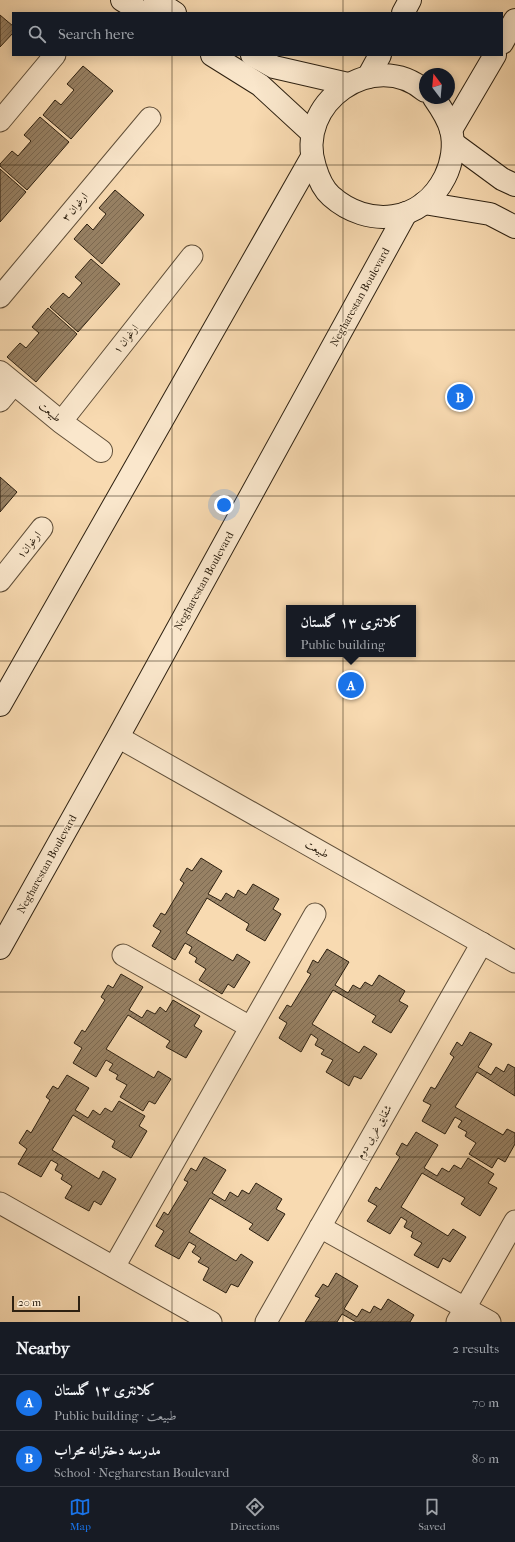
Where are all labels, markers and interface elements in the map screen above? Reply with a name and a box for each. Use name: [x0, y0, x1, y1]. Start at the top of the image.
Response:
search box: [12, 12, 503, 56]
icon: search: [26, 23, 48, 45]
text: Search here: [58, 25, 134, 43]
north arrow: [419, 68, 455, 104]
street label: ارغوان ۳: [59, 190, 91, 224]
street label: Negharestan Boulevard: [327, 245, 393, 349]
street label: ارغوان ۱: [111, 322, 141, 356]
pin: B: [447, 382, 473, 412]
street label: طبیعت: [36, 399, 64, 425]
your location: [214, 495, 234, 515]
street label: ارغوان۱: [14, 529, 44, 561]
street label: Negharestan Boulevard: [171, 529, 237, 633]
popup: [286, 605, 416, 657]
text: کلانتری ۱۳ گلستان: [300, 613, 402, 631]
text: Public building: [300, 637, 385, 652]
pin: A: [338, 670, 364, 700]
street label: Negharestan Boulevard: [14, 812, 80, 916]
street label: طبیعت: [303, 837, 331, 861]
street label: شقایق غربی دوم: [353, 1103, 397, 1163]
scale bar: [12, 1294, 80, 1313]
text: 20 m: [18, 1296, 41, 1309]
text: Nearby: [16, 1338, 70, 1358]
text: 2 results: [453, 1341, 499, 1356]
text: کلانتری ۱۳ گلستان: [54, 1381, 155, 1399]
text: A: [25, 1395, 33, 1410]
text: 70 m: [472, 1395, 499, 1410]
text: Public building · طبیعت: [54, 1408, 177, 1423]
text: مدرسه دخترانه محراب: [54, 1441, 161, 1459]
text: B: [25, 1451, 33, 1466]
text: 80 m: [472, 1451, 499, 1466]
text: School · Negharestan Boulevard: [54, 1465, 229, 1480]
tab: Map: [69, 1496, 91, 1533]
tab: Directions: [230, 1496, 280, 1533]
tab: Saved: [418, 1496, 446, 1533]

